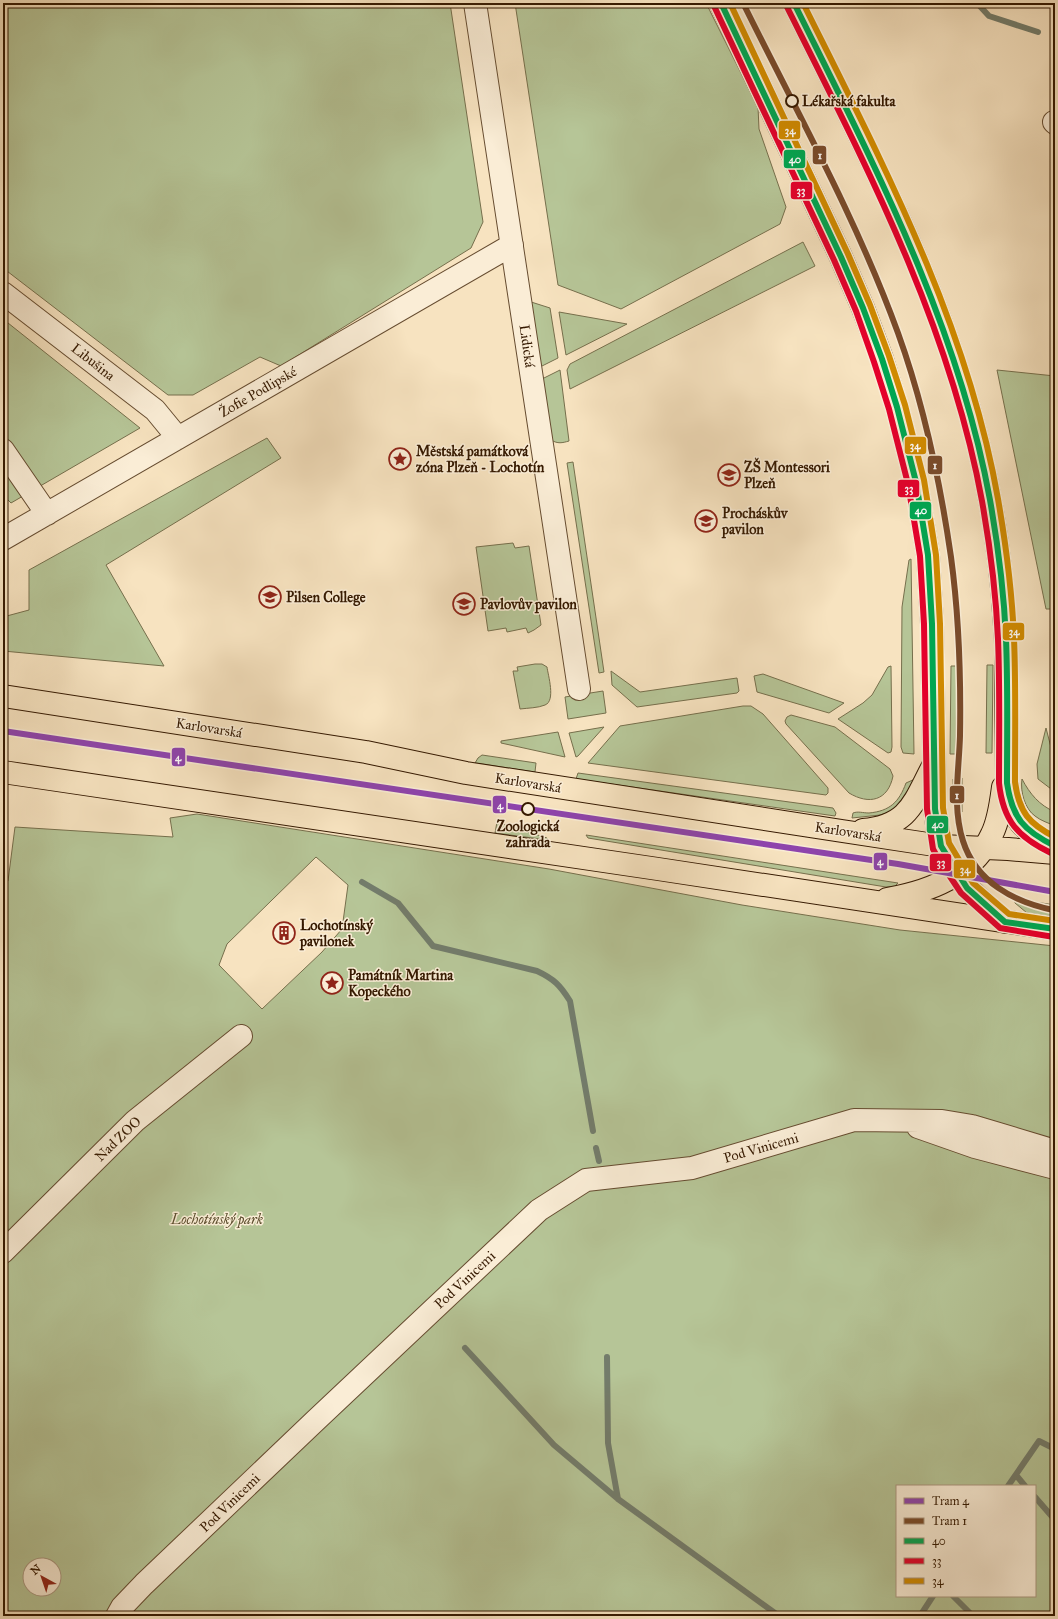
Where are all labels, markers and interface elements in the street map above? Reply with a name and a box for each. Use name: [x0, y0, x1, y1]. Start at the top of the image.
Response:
place label: Lékařská fakulta: [802, 93, 897, 110]
marker: Lékařská fakulta: [785, 94, 799, 108]
line badge: 34: [778, 120, 801, 140]
text: 34: [785, 124, 796, 138]
line badge: 1: [812, 145, 827, 165]
line badge: 40: [783, 149, 806, 169]
text: 1: [818, 149, 823, 162]
text: 40: [789, 153, 802, 167]
line badge: 33: [790, 181, 813, 200]
text: 33: [797, 184, 805, 198]
street label: Lidická: [516, 323, 538, 369]
street label: Libušina: [68, 340, 118, 384]
street label: Žofie Podlipské: [215, 361, 300, 421]
line badge: 34: [904, 436, 927, 455]
text: 34: [910, 439, 921, 453]
place label: Městská památková zóna Plzeň - Lochotín: [416, 443, 545, 476]
place icon: Městská památková zóna Plzeň - Lochotín: [387, 446, 413, 472]
line badge: 1: [927, 455, 943, 475]
place label: ZŠ Montessori Plzeň: [744, 457, 830, 492]
text: 1: [933, 459, 938, 472]
school or university icon: ZŠ Montessori Plzeň: [716, 462, 742, 488]
line badge: 33: [897, 479, 920, 498]
text: 33: [905, 482, 913, 496]
line badge: 40: [909, 501, 932, 520]
text: 40: [915, 504, 928, 518]
place label: Procháskův pavilon: [721, 505, 789, 539]
school or university icon: Procháskův pavilon: [693, 508, 719, 534]
school or university icon: Pilsen College: [257, 584, 283, 610]
place label: Pilsen College: [286, 589, 366, 607]
school or university icon: Pavlovův pavilon: [451, 591, 477, 617]
place label: Pavlovův pavilon: [480, 596, 577, 614]
line badge: 34: [1002, 622, 1025, 641]
text: 34: [1009, 625, 1020, 639]
street label: Karlovarská: [175, 714, 244, 742]
line badge: 4: [171, 747, 186, 767]
text: 4: [175, 751, 182, 765]
street label: Karlovarská: [494, 769, 563, 797]
line badge: 1: [949, 785, 965, 804]
text: 1: [955, 789, 960, 802]
line badge: 4: [492, 795, 507, 814]
text: 4: [497, 799, 504, 813]
marker: Zoologická zahrada: [521, 802, 535, 816]
line badge: 40: [926, 815, 949, 834]
place label: Zoologická zahrada: [497, 818, 560, 851]
street label: Karlovarská: [814, 818, 883, 846]
text: 40: [932, 818, 945, 832]
line badge: 4: [873, 852, 888, 871]
line badge: 33: [929, 853, 952, 872]
text: 4: [877, 855, 884, 869]
text: 33: [937, 856, 945, 870]
line badge: 34: [953, 859, 976, 879]
text: 34: [960, 863, 971, 877]
place label: Lochotínský pavilonek: [299, 917, 374, 951]
building icon: Lochotínský pavilonek: [271, 920, 297, 946]
place label: Památník Martina Kopeckého: [348, 967, 454, 1001]
place icon: Památník Martina Kopeckého: [319, 970, 345, 996]
street label: Nad ZOO: [91, 1113, 145, 1165]
street label: Pod Vinicemi: [722, 1129, 801, 1167]
park label: Lochotínský park: [170, 1211, 264, 1229]
street label: Pod Vinicemi: [431, 1247, 499, 1313]
street label: Pod Vinicemi: [196, 1470, 264, 1536]
legend: [896, 1485, 1036, 1597]
text: Tram 4: [932, 1494, 969, 1508]
text: Tram 1: [932, 1514, 967, 1528]
text: 40: [932, 1534, 946, 1548]
text: 33: [932, 1554, 942, 1568]
north arrow: [22, 1557, 62, 1597]
text: N: [28, 1561, 44, 1578]
text: 34: [932, 1574, 944, 1588]

